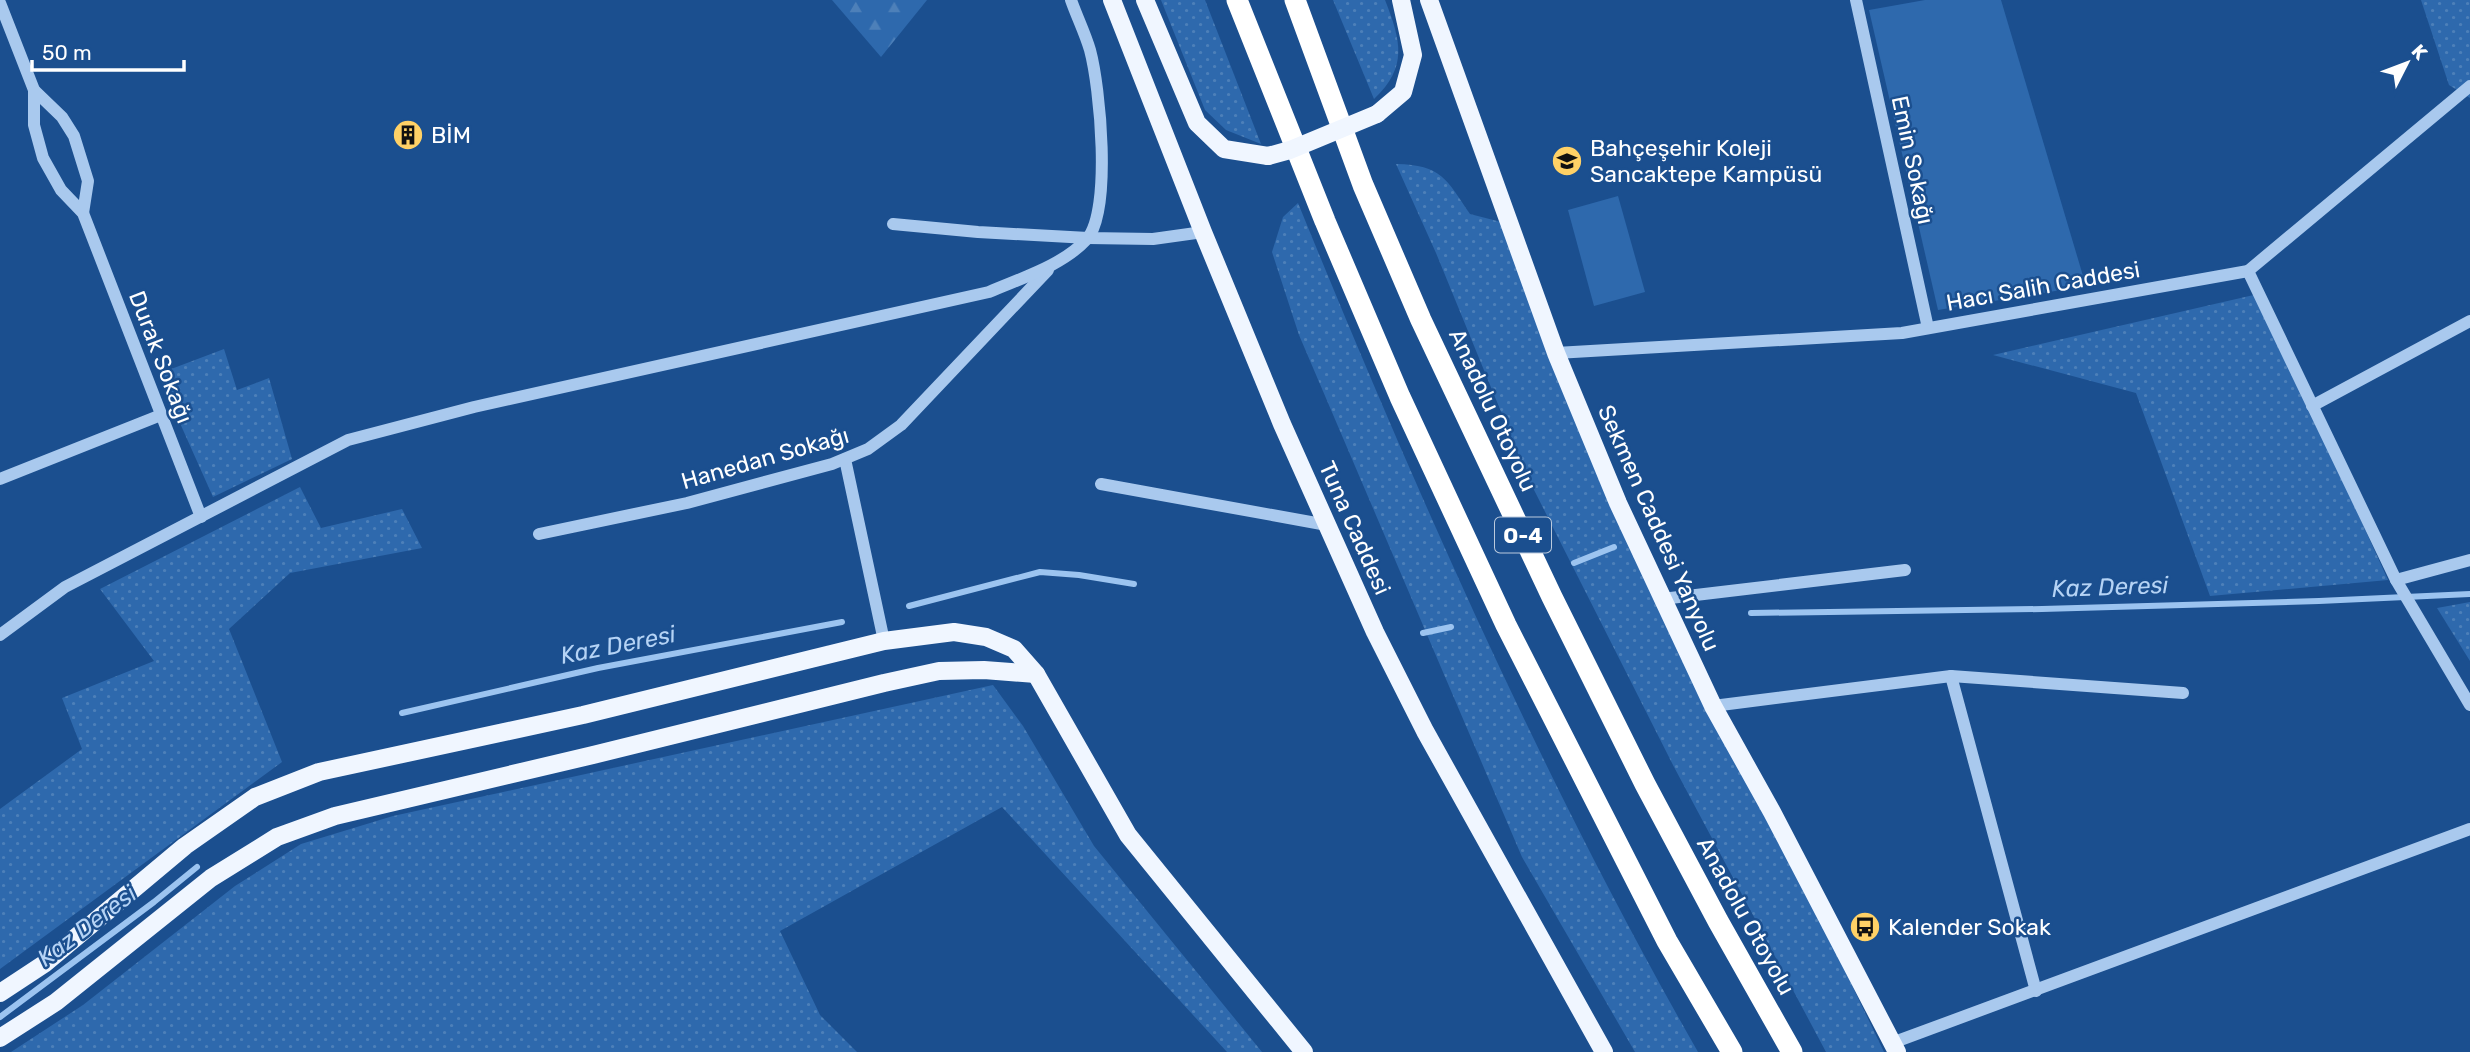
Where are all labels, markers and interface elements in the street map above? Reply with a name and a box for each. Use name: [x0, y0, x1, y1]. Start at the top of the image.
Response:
scale bar: [32, 28, 184, 72]
north arrow: [2372, 28, 2442, 98]
text: 50 m: [42, 40, 92, 65]
text: K: [2406, 40, 2432, 65]
street label: Emin Sokağı: [1886, 93, 1940, 227]
building icon: BİM: [391, 118, 425, 152]
place label: BİM: [431, 121, 471, 149]
place label: Bahçeşehir Koleji Sancaktepe Kampüsü: [1590, 134, 1822, 188]
school or university icon: Bahçeşehir Koleji Sancaktepe Kampüsü: [1550, 144, 1584, 178]
street label: Hacı Salih Caddesi: [1944, 255, 2142, 317]
street label: Durak Sokağı: [123, 287, 199, 427]
street label: Anadolu Otoyolu: [1443, 324, 1543, 496]
street label: Sekmen Caddesi Yanyolu: [1592, 401, 1726, 655]
street label: Hanedan Sokağı: [678, 421, 852, 495]
street label: Tuna Caddesi: [1313, 457, 1397, 599]
road number: O-4: [1495, 518, 1551, 552]
water label: Kaz Deresi: [2051, 571, 2170, 603]
water label: Kaz Deresi: [558, 620, 679, 670]
street label: Anadolu Otoyolu: [1691, 832, 1801, 1000]
water label: Kaz Deresi: [32, 879, 143, 972]
bus stop icon: Kalender Sokak: [1848, 910, 1882, 944]
place label: Kalender Sokak: [1888, 913, 2051, 941]

